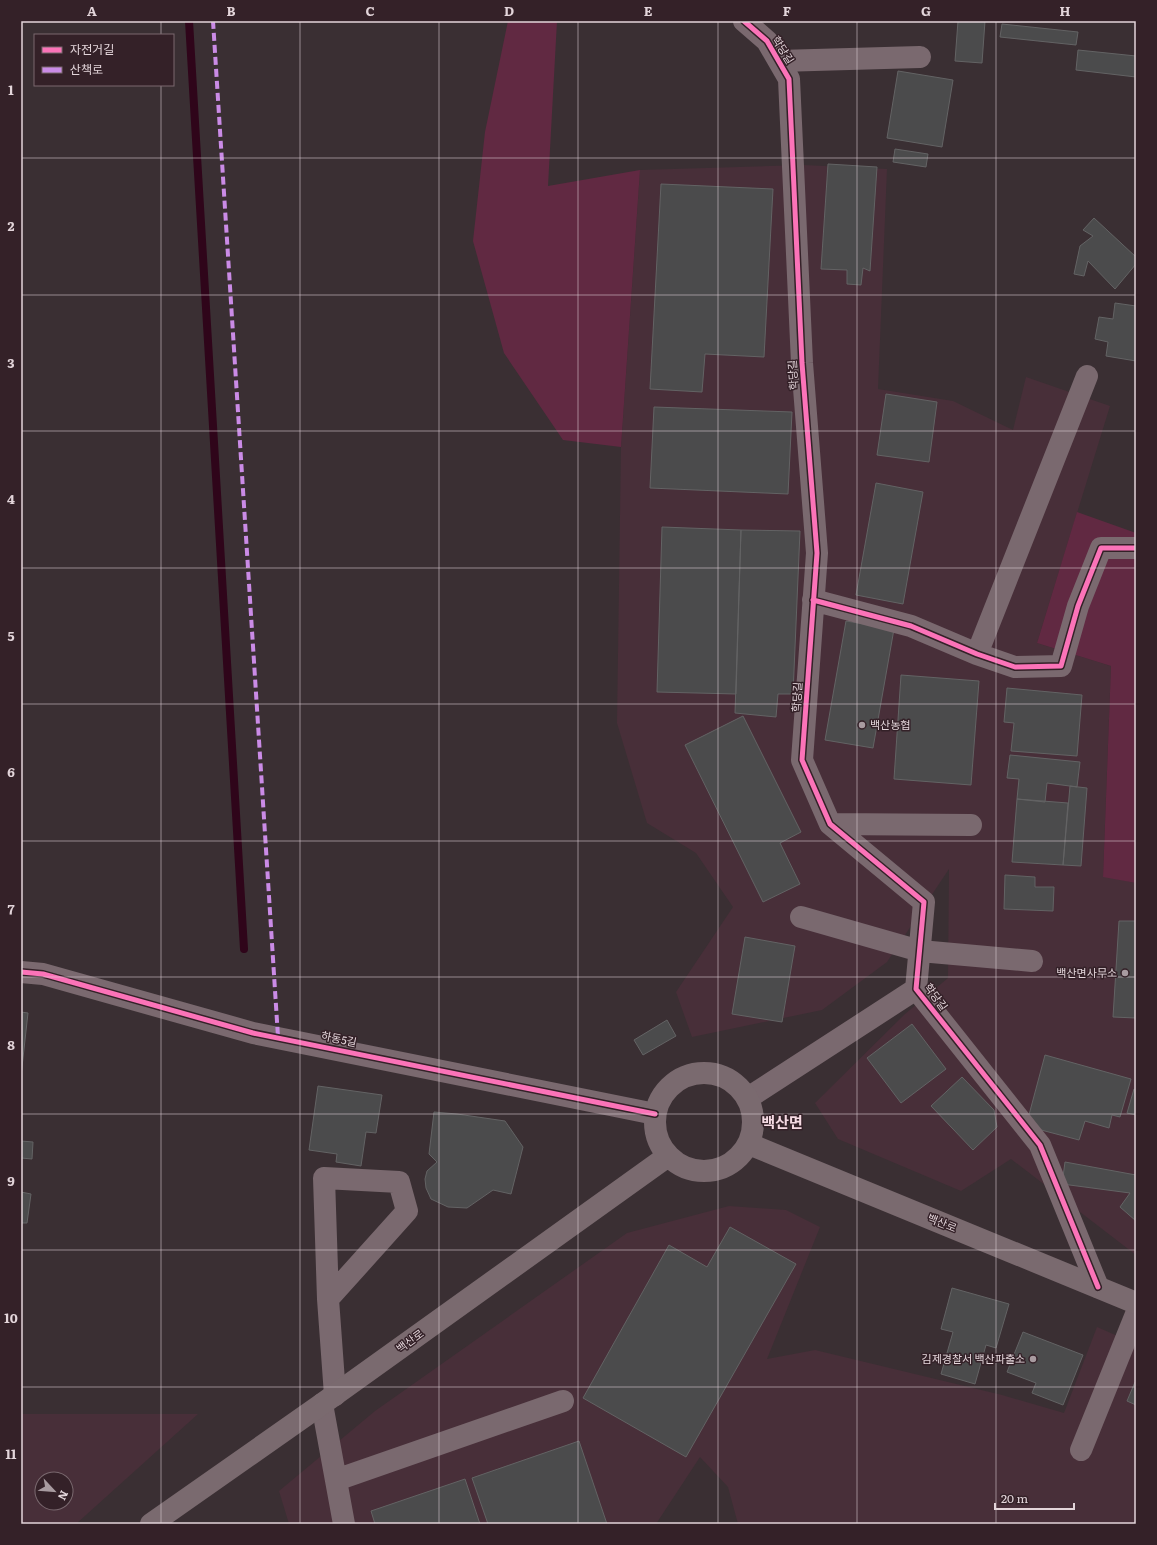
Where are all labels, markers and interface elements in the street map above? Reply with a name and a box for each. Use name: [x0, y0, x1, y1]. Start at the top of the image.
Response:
text: A: [87, 1, 97, 20]
text: B: [227, 1, 236, 20]
text: C: [365, 1, 375, 20]
text: D: [504, 1, 514, 20]
text: E: [644, 1, 653, 20]
text: F: [783, 1, 791, 20]
text: G: [921, 1, 931, 20]
text: H: [1060, 1, 1071, 20]
street label: 학당길: [769, 32, 799, 67]
legend: [34, 34, 174, 86]
text: 자전거길: [70, 40, 114, 58]
text: 산책로: [70, 60, 103, 78]
text: 1: [8, 80, 14, 99]
text: 2: [8, 216, 15, 235]
text: 3: [7, 353, 15, 372]
street label: 학당길: [783, 359, 801, 391]
text: 4: [7, 489, 15, 508]
text: 5: [7, 626, 15, 645]
street label: 학당길: [787, 681, 805, 713]
place label: 백산농협: [870, 716, 910, 732]
marker: 백산농협: [857, 720, 867, 730]
text: 6: [7, 762, 15, 781]
text: 7: [7, 899, 15, 918]
place label: 백산면사무소: [1056, 964, 1117, 980]
marker: 백산면사무소: [1120, 968, 1130, 978]
street label: 학당길: [921, 979, 952, 1013]
street label: 하동5길: [320, 1026, 358, 1050]
text: 8: [7, 1035, 15, 1054]
district label: 백산면: [761, 1110, 803, 1133]
text: 9: [7, 1171, 15, 1190]
street label: 백산로: [925, 1209, 959, 1235]
text: 10: [4, 1308, 18, 1327]
street label: 백산로: [392, 1325, 426, 1356]
place label: 김제경찰서 백산파출소: [922, 1350, 1025, 1366]
marker: 김제경찰서 백산파출소: [1028, 1354, 1038, 1364]
text: 11: [6, 1444, 17, 1463]
north arrow: [34, 1471, 74, 1511]
scale bar: [995, 1485, 1074, 1511]
text: N: [55, 1488, 73, 1503]
text: 20 m: [1001, 1489, 1028, 1507]

